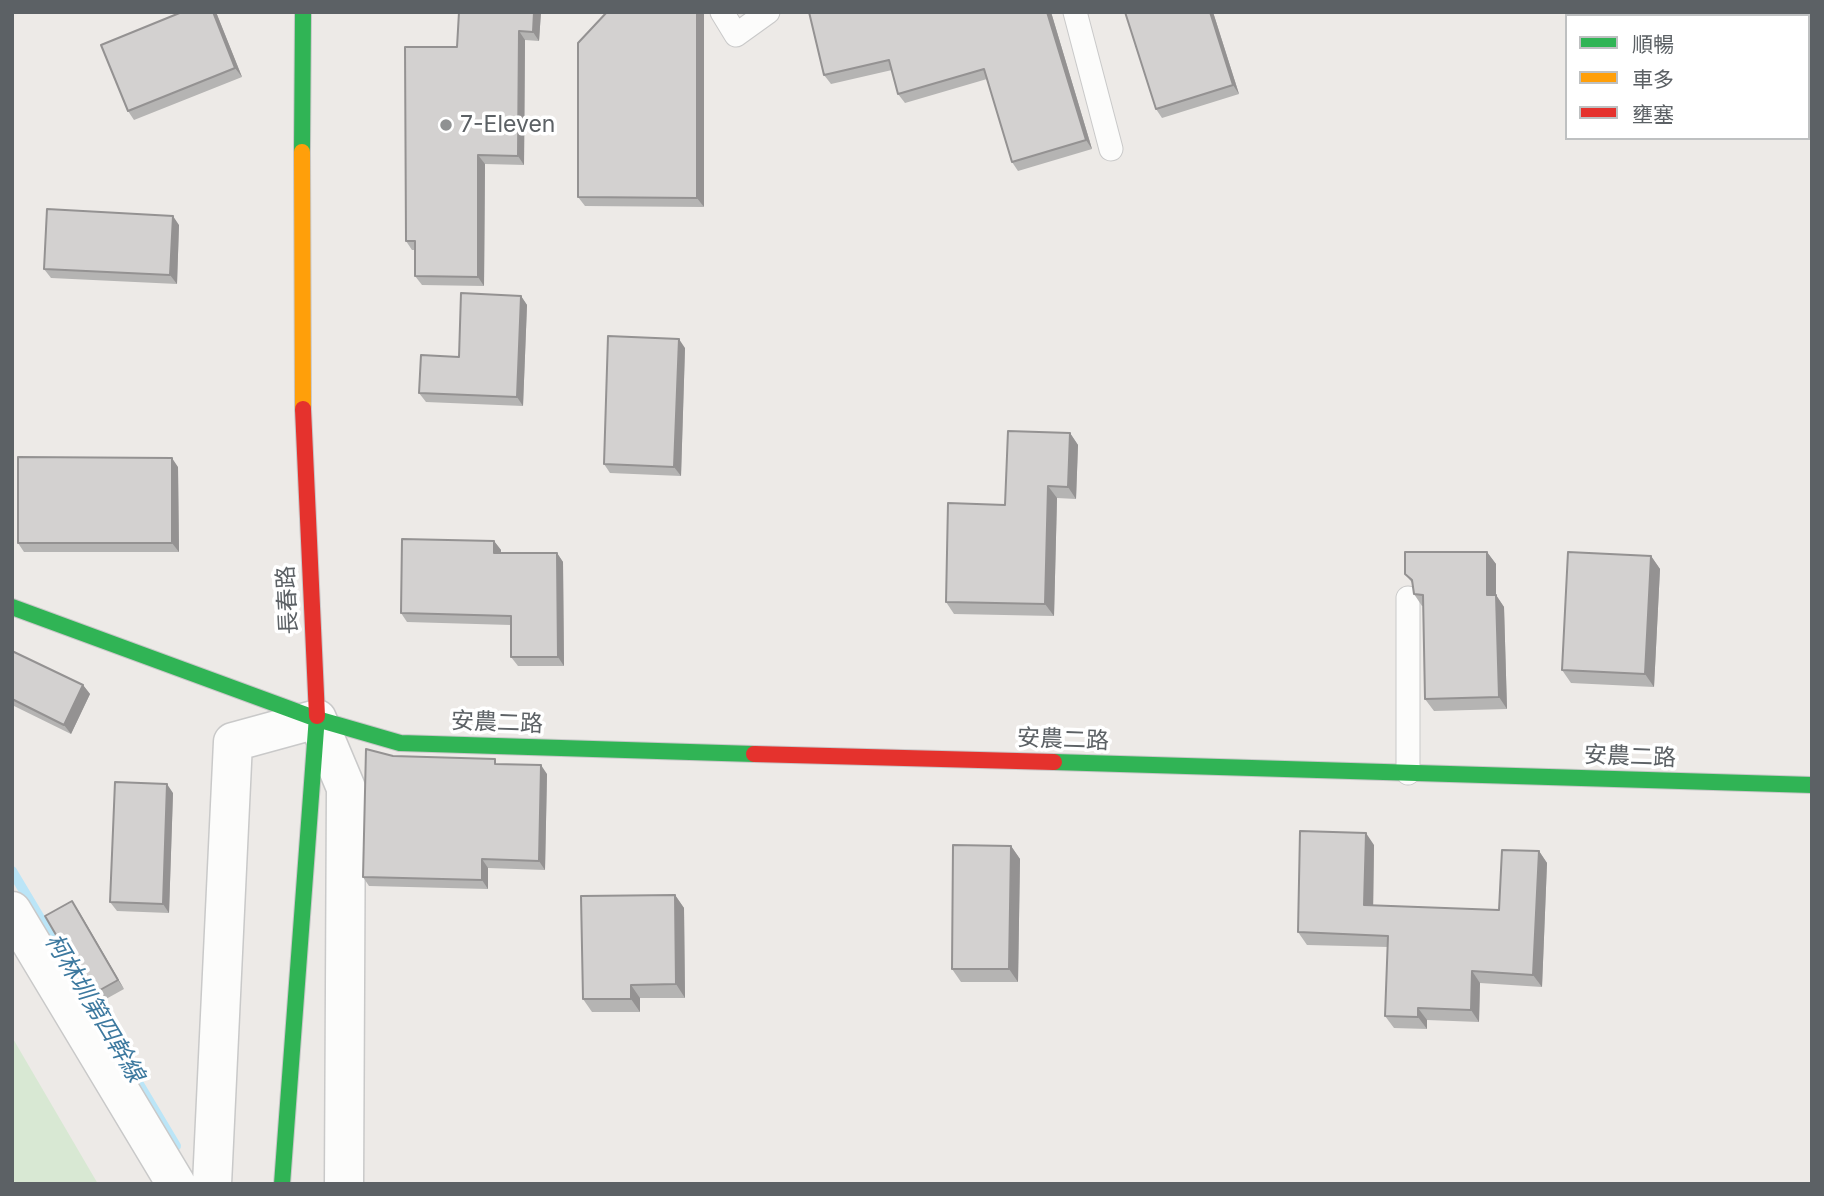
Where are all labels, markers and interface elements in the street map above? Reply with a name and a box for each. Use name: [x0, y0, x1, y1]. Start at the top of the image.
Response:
legend: [1565, 14, 1810, 140]
text: 順暢: [1632, 32, 1674, 57]
text: 車多: [1632, 67, 1674, 92]
text: 壅塞: [1632, 102, 1674, 127]
place label: 7-Eleven: [460, 111, 555, 139]
marker: 7-Eleven: [438, 117, 454, 133]
street label: 長春路: [272, 565, 304, 635]
street label: 安農二路: [451, 708, 543, 738]
street label: 安農二路: [1017, 725, 1109, 755]
street label: 安農二路: [1584, 742, 1676, 772]
water label: 柯林圳第四幹線: [38, 929, 150, 1087]

